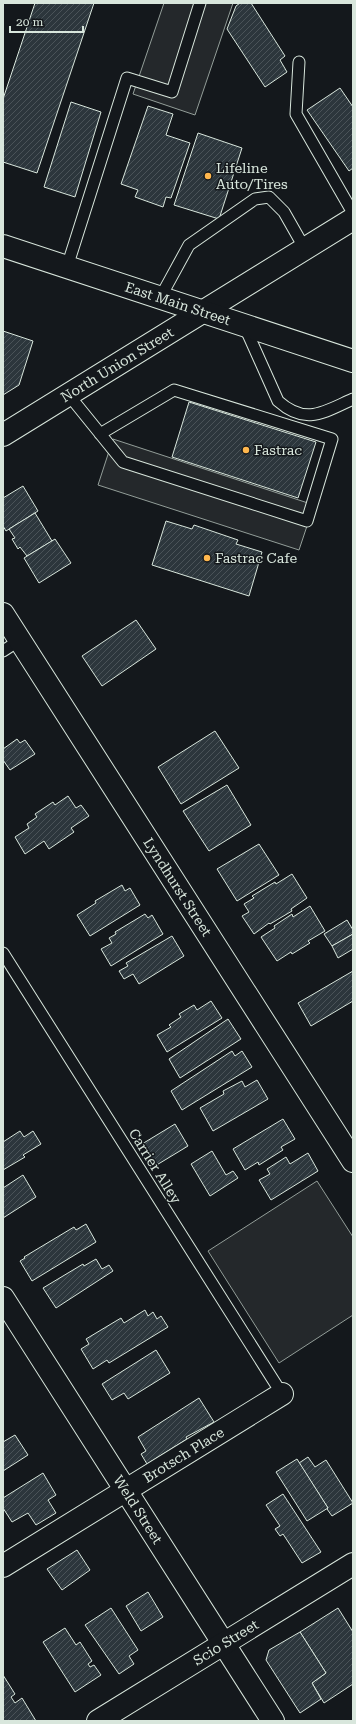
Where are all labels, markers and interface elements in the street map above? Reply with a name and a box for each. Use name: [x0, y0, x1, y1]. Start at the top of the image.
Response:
scale bar: [10, 8, 83, 34]
text: 20 m: [16, 15, 43, 29]
place label: Lifeline Auto/Tires: [216, 160, 288, 192]
marker: Lifeline Auto/Tires: [203, 171, 213, 181]
street label: East Main Street: [123, 279, 233, 328]
street label: North Union Street: [58, 324, 176, 405]
place label: Fastrac: [254, 442, 302, 458]
marker: Fastrac: [241, 445, 251, 455]
place label: Fastrac Cafe: [215, 550, 298, 566]
marker: Fastrac Cafe: [202, 553, 212, 563]
street label: Lyndhurst Street: [140, 835, 215, 939]
street label: Carrier Alley: [126, 1126, 185, 1207]
street label: Brotsch Place: [140, 1424, 227, 1486]
street label: Weld Street: [110, 1472, 166, 1547]
street label: Scio Street: [190, 1616, 261, 1668]

